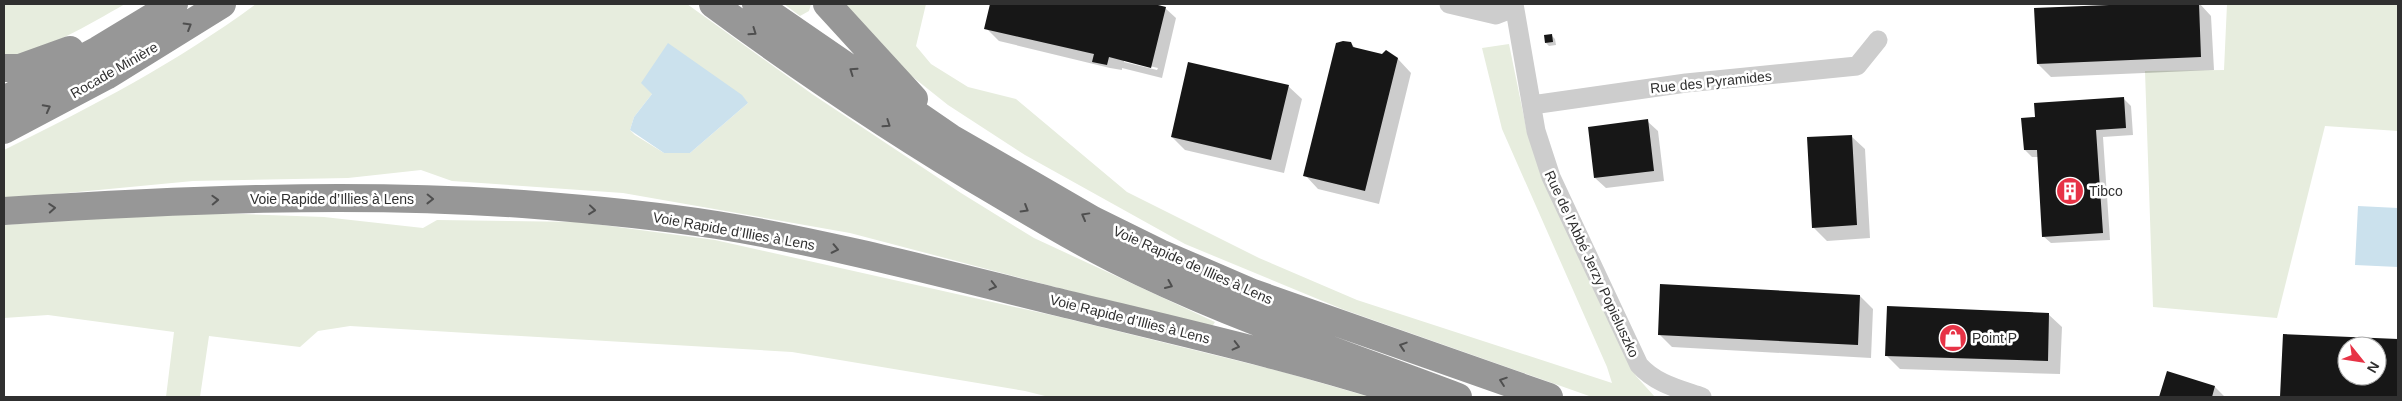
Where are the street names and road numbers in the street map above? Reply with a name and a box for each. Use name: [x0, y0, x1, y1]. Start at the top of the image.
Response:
street label: Rocade Minière: [68, 38, 161, 101]
street label: Rue des Pyramides: [1649, 68, 1773, 96]
street label: Rue de l'Abbé Jerzy Popieluszko: [1542, 168, 1642, 360]
street label: Voie Rapide d’Illies à Lens: [250, 191, 414, 207]
street label: Voie Rapide d’Illies à Lens: [652, 209, 816, 253]
street label: Voie Rapide de Illies à Lens: [1111, 223, 1275, 307]
street label: Voie Rapide d’Illies à Lens: [1048, 291, 1212, 347]

